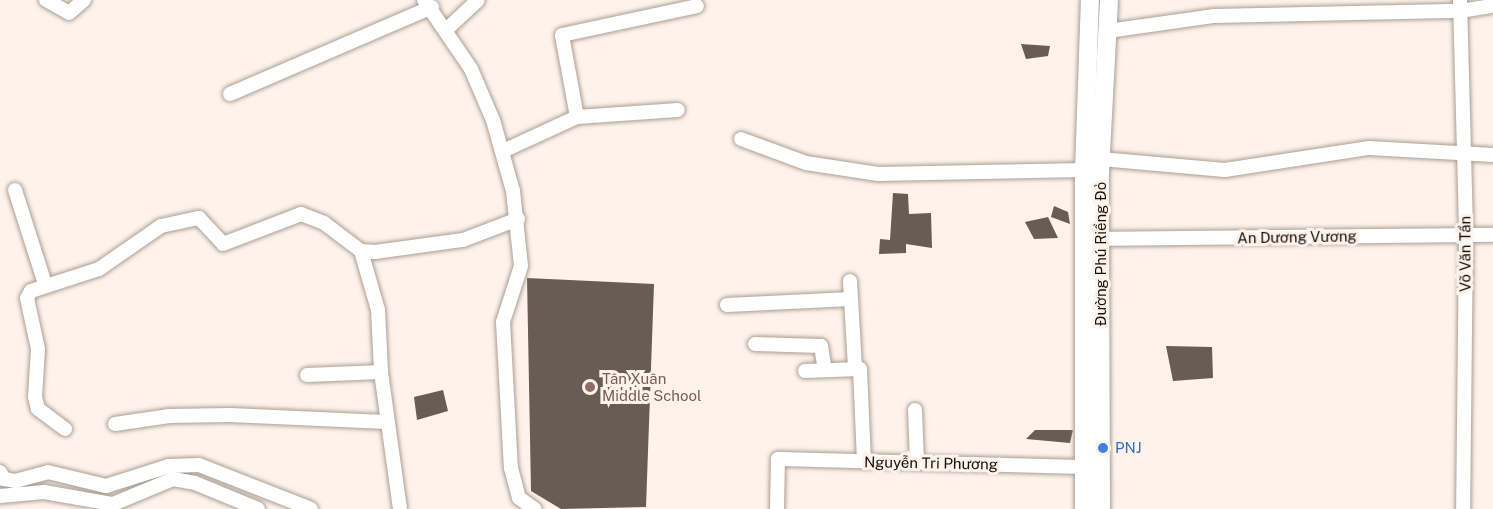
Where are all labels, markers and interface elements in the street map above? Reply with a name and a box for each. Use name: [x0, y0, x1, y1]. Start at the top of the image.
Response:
street label: Đường Phú Riềng Đỏ: [1092, 182, 1110, 326]
street label: Võ Văn Tần: [1456, 216, 1474, 292]
street label: An Dương Vương: [1237, 227, 1357, 247]
place label: Tân Xuân Middle School: [602, 369, 702, 404]
marker: Tân Xuân Middle School: [583, 380, 597, 394]
place label: PNJ: [1115, 439, 1142, 457]
marker: PNJ: [1096, 441, 1110, 455]
street label: Nguyễn Tri Phương: [864, 453, 998, 473]

